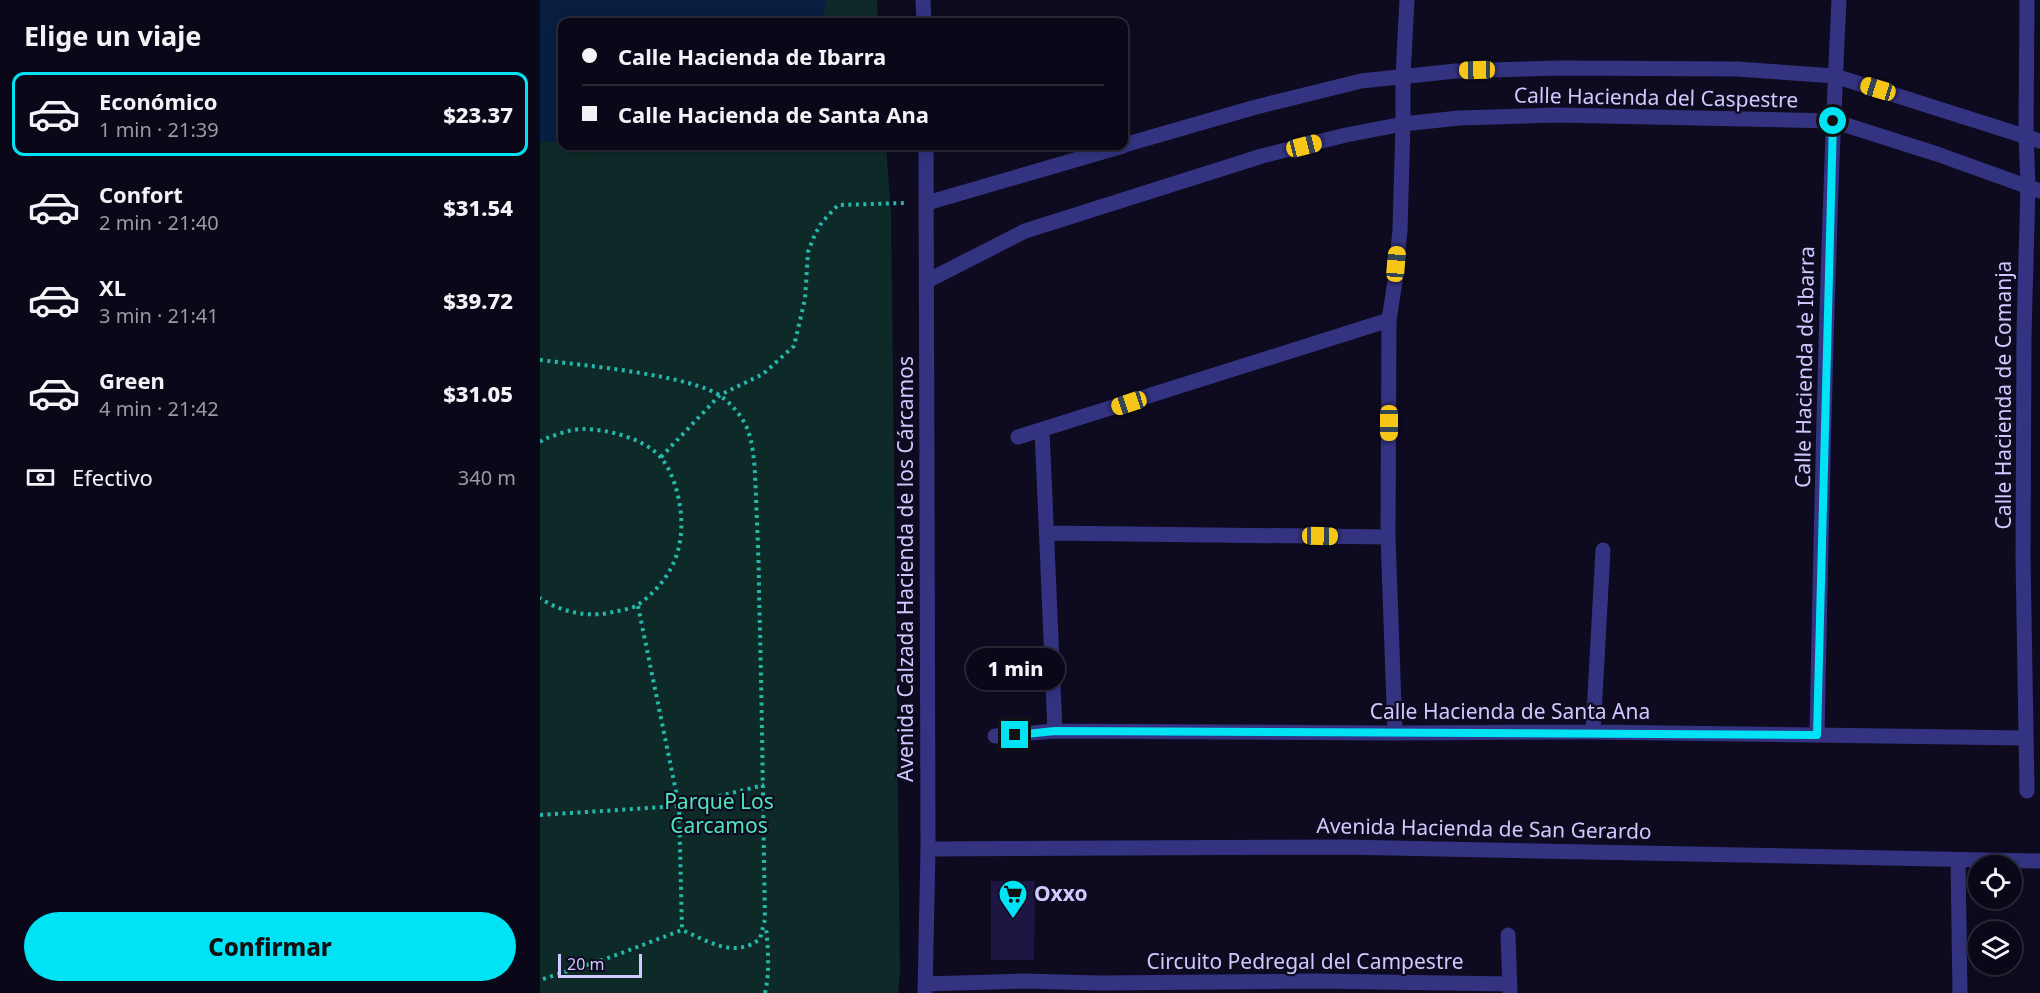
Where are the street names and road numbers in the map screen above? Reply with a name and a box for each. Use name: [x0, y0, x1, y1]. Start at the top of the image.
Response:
street label: Calle Hacienda del Caspestre: [1514, 81, 1798, 113]
street label: Calle Hacienda de Ibarra: [1788, 246, 1820, 488]
street label: Calle Hacienda de Comanja: [1989, 261, 2017, 529]
street label: Avenida Calzada Hacienda de los Cárcamos: [891, 356, 919, 782]
street label: Calle Hacienda de Santa Ana: [1370, 697, 1650, 725]
street label: Avenida Hacienda de San Gerardo: [1316, 811, 1652, 845]
street label: Circuito Pedregal del Campestre: [1146, 947, 1464, 975]

